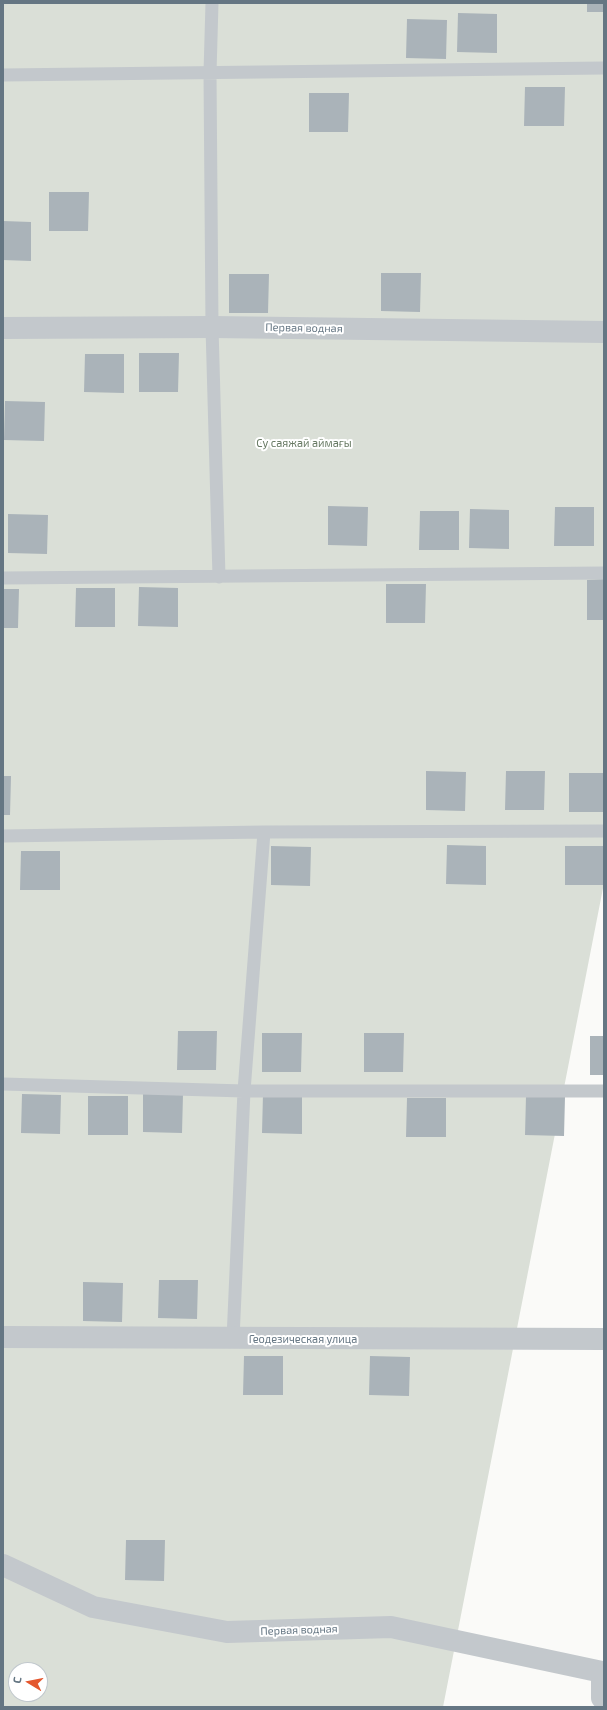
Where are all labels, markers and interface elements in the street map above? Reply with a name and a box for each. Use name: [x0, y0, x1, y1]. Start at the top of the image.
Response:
street label: Первая водная: [265, 321, 343, 335]
park label: Су саяжай аймағы: [256, 436, 352, 450]
street label: Геодезическая улица: [249, 1332, 357, 1346]
street label: Первая водная: [260, 1622, 338, 1638]
north arrow: [8, 1662, 48, 1702]
text: С: [10, 1676, 24, 1684]

